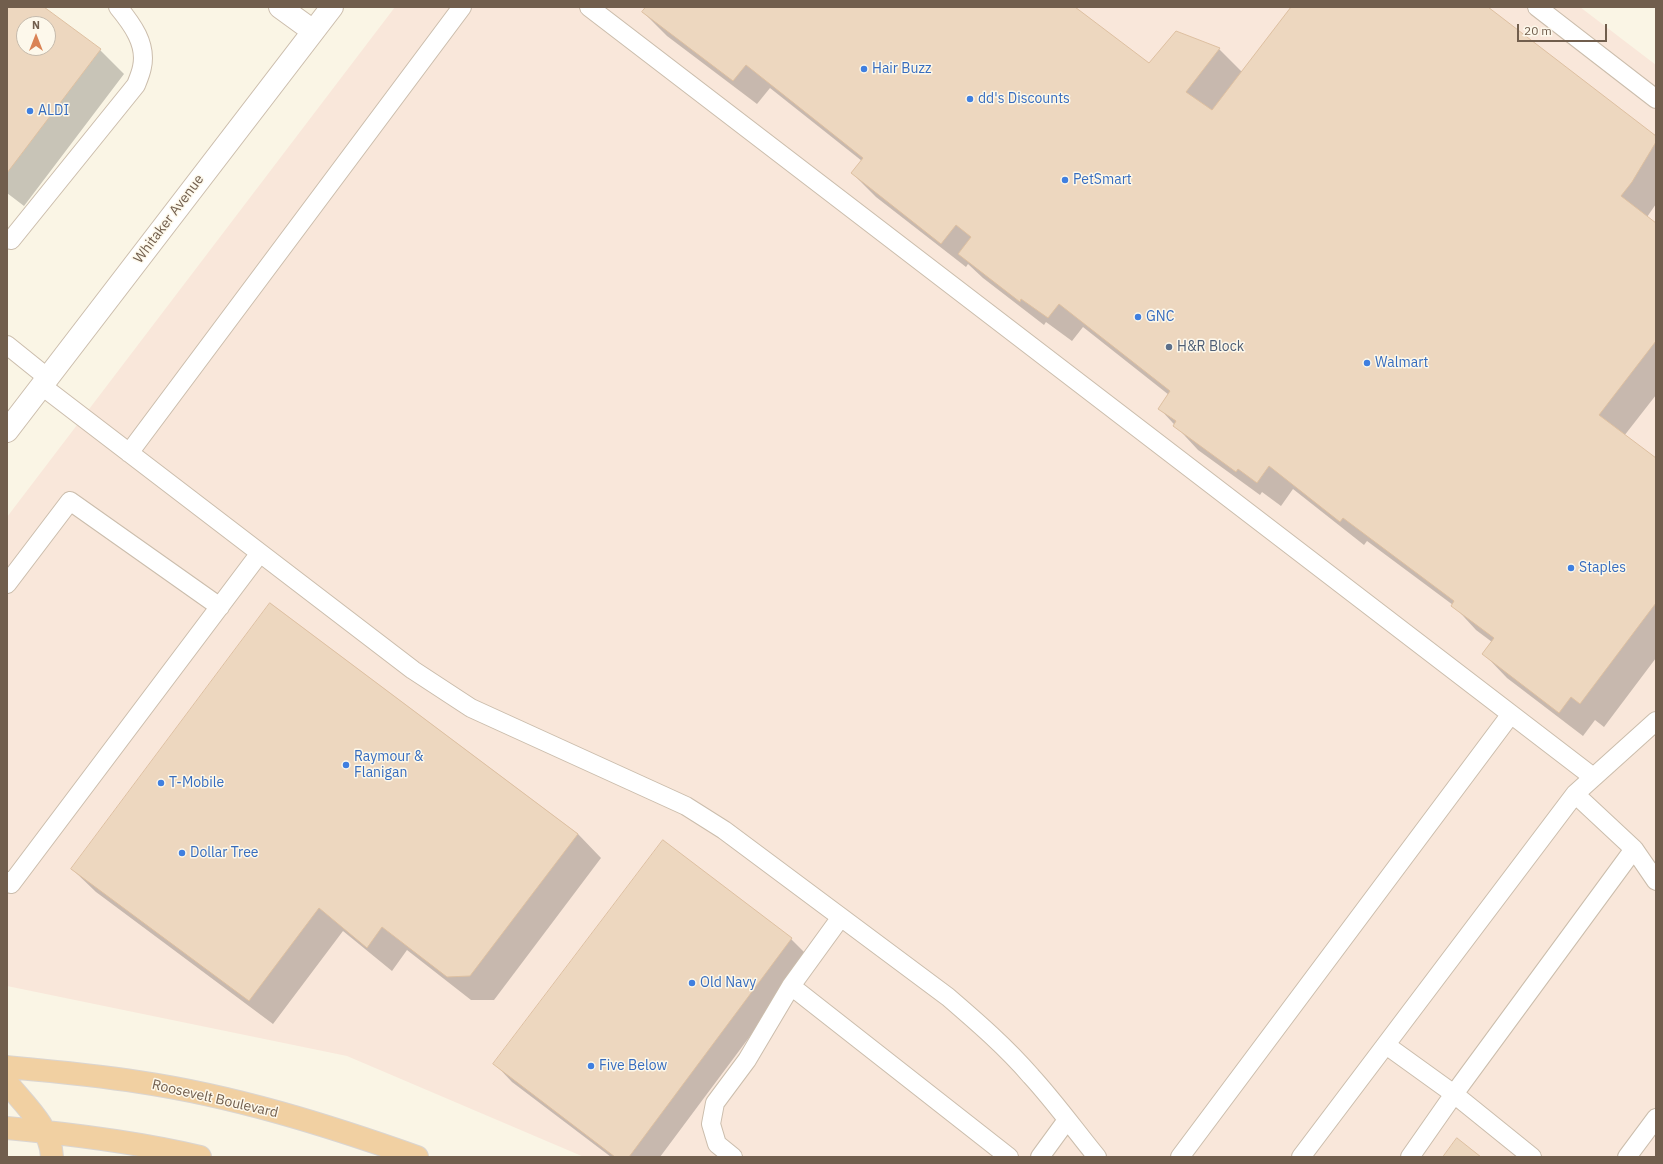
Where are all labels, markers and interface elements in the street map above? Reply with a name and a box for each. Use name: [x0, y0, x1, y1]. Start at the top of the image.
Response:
north arrow: [16, 16, 56, 56]
scale bar: [1519, 16, 1609, 42]
text: N: [32, 18, 40, 32]
text: 20 m: [1524, 23, 1552, 38]
place label: Hair Buzz: [872, 61, 931, 77]
marker: Hair Buzz: [859, 64, 869, 74]
place label: dd's Discounts: [978, 91, 1070, 107]
marker: dd's Discounts: [965, 94, 975, 104]
place label: ALDI: [38, 103, 69, 119]
marker: ALDI: [25, 106, 35, 116]
street label: Whitaker Avenue: [130, 171, 208, 267]
place label: PetSmart: [1073, 172, 1132, 188]
marker: PetSmart: [1060, 175, 1070, 185]
place label: GNC: [1146, 309, 1174, 325]
marker: GNC: [1133, 312, 1143, 322]
place label: H&R Block: [1177, 339, 1244, 355]
marker: H&R Block: [1164, 342, 1174, 352]
place label: Walmart: [1375, 355, 1428, 371]
marker: Walmart: [1362, 358, 1372, 368]
place label: Staples: [1579, 560, 1626, 576]
marker: Staples: [1566, 563, 1576, 573]
place label: Raymour & Flanigan: [354, 749, 423, 782]
marker: Raymour & Flanigan: [341, 760, 351, 770]
place label: T-Mobile: [169, 775, 224, 791]
marker: T-Mobile: [156, 778, 166, 788]
place label: Dollar Tree: [190, 845, 259, 861]
marker: Dollar Tree: [177, 848, 187, 858]
place label: Old Navy: [700, 975, 756, 991]
marker: Old Navy: [687, 978, 697, 988]
place label: Five Below: [599, 1058, 667, 1074]
marker: Five Below: [586, 1061, 596, 1071]
street label: Roosevelt Boulevard: [150, 1076, 280, 1122]

